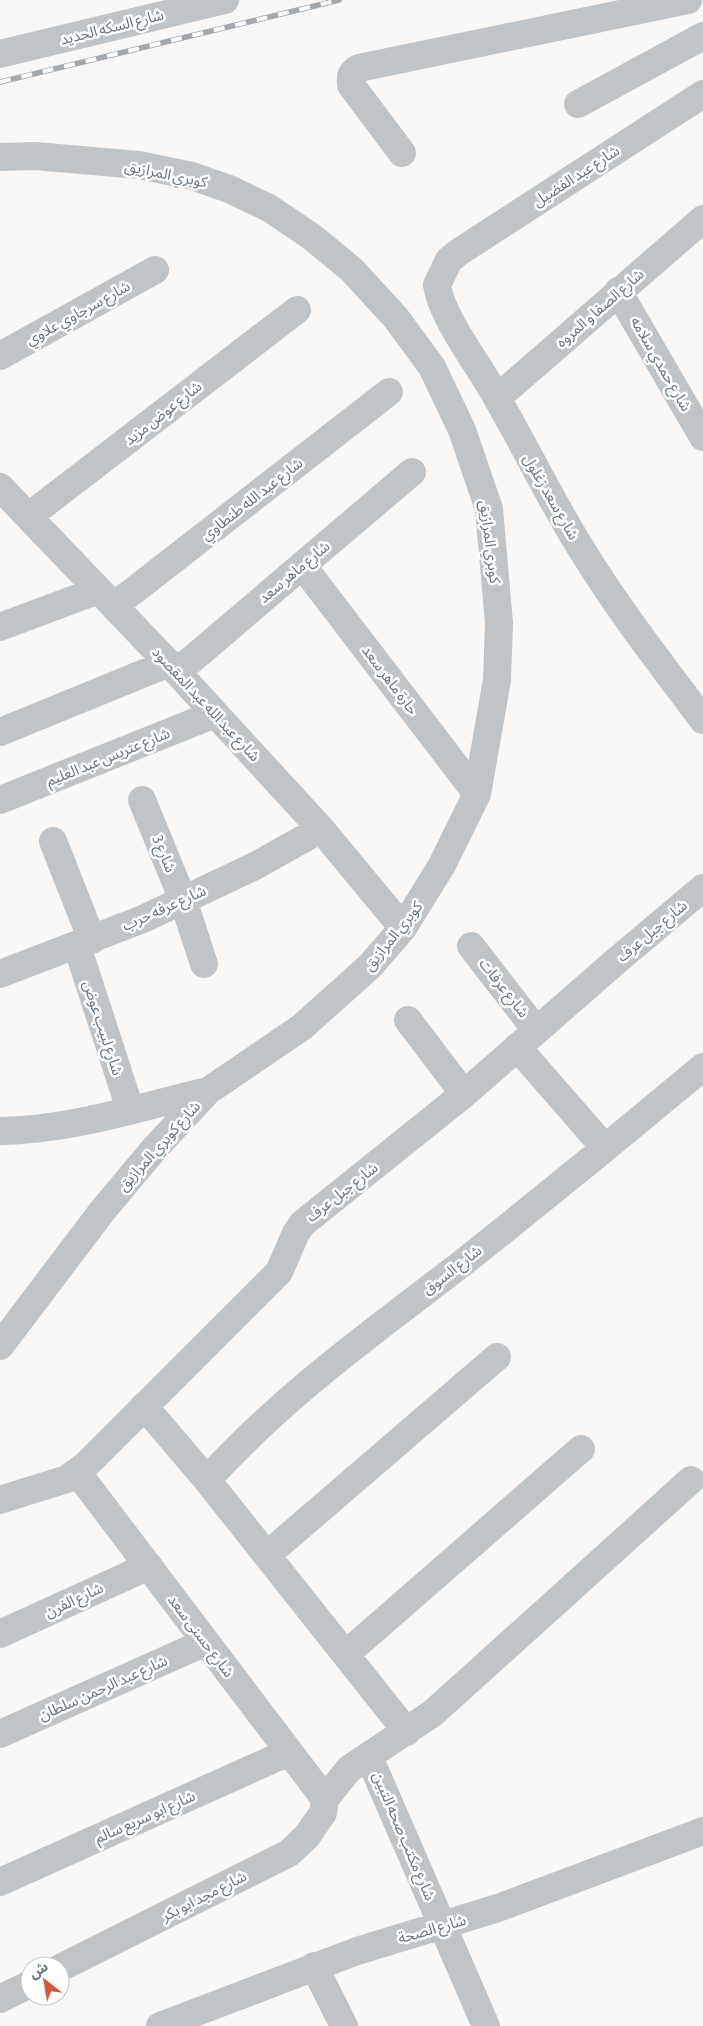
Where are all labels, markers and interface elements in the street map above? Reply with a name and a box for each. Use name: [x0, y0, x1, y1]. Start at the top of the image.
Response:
street label: شارع السكه الحديد: [58, 5, 167, 51]
street label: شارع عبد الفضيل: [529, 141, 625, 213]
street label: كوبري المرازيق: [123, 157, 210, 194]
street label: شارع الصفا و المروه: [552, 265, 650, 353]
street label: شارع سرجاوي علاوي: [23, 277, 135, 352]
street label: شارع حمدي سلامه: [624, 314, 695, 416]
street label: شارع عوض مزيد: [121, 377, 207, 451]
street label: شارع سعد زغلول: [517, 451, 583, 545]
street label: شارع عبد الله طنطاوي: [198, 454, 308, 547]
street label: كوبري المرازيق: [474, 499, 504, 586]
street label: شارع ماهر سعد: [255, 537, 335, 609]
street label: حارة ماهر سعد: [358, 642, 422, 719]
street label: شارع عبد الله عبد المقصود: [146, 643, 264, 767]
street label: شارع عتريس عبد العليم: [43, 724, 174, 793]
street label: شارع 3: [145, 833, 180, 877]
street label: شارع عرفه حرب: [119, 881, 210, 937]
street label: شارع جبل عرف: [613, 896, 693, 968]
street label: كوبري المرازيق: [360, 897, 429, 976]
street label: شارع عرفات: [473, 955, 533, 1023]
street label: شارع لبيب عوض: [76, 978, 127, 1079]
street label: شارع كوبري المرازيق: [114, 1097, 207, 1197]
street label: شارع جبل عرف: [303, 1158, 383, 1228]
street label: شارع السوق: [419, 1241, 487, 1301]
street label: شارع الفرن: [42, 1579, 108, 1624]
street label: شارع حسنى سعد: [162, 1591, 238, 1683]
street label: شارع عبد الرحمن سلطان: [36, 1651, 172, 1727]
street label: شارع مكتب صحه التبين: [366, 1769, 439, 1904]
street label: شارع ابو سريع سالم: [92, 1787, 200, 1850]
street label: شارع مجد ابو بكر: [158, 1867, 251, 1928]
street label: شارع الصحة: [396, 1911, 469, 1950]
north arrow: [20, 1956, 70, 2006]
text: ش: [26, 1958, 51, 1982]

